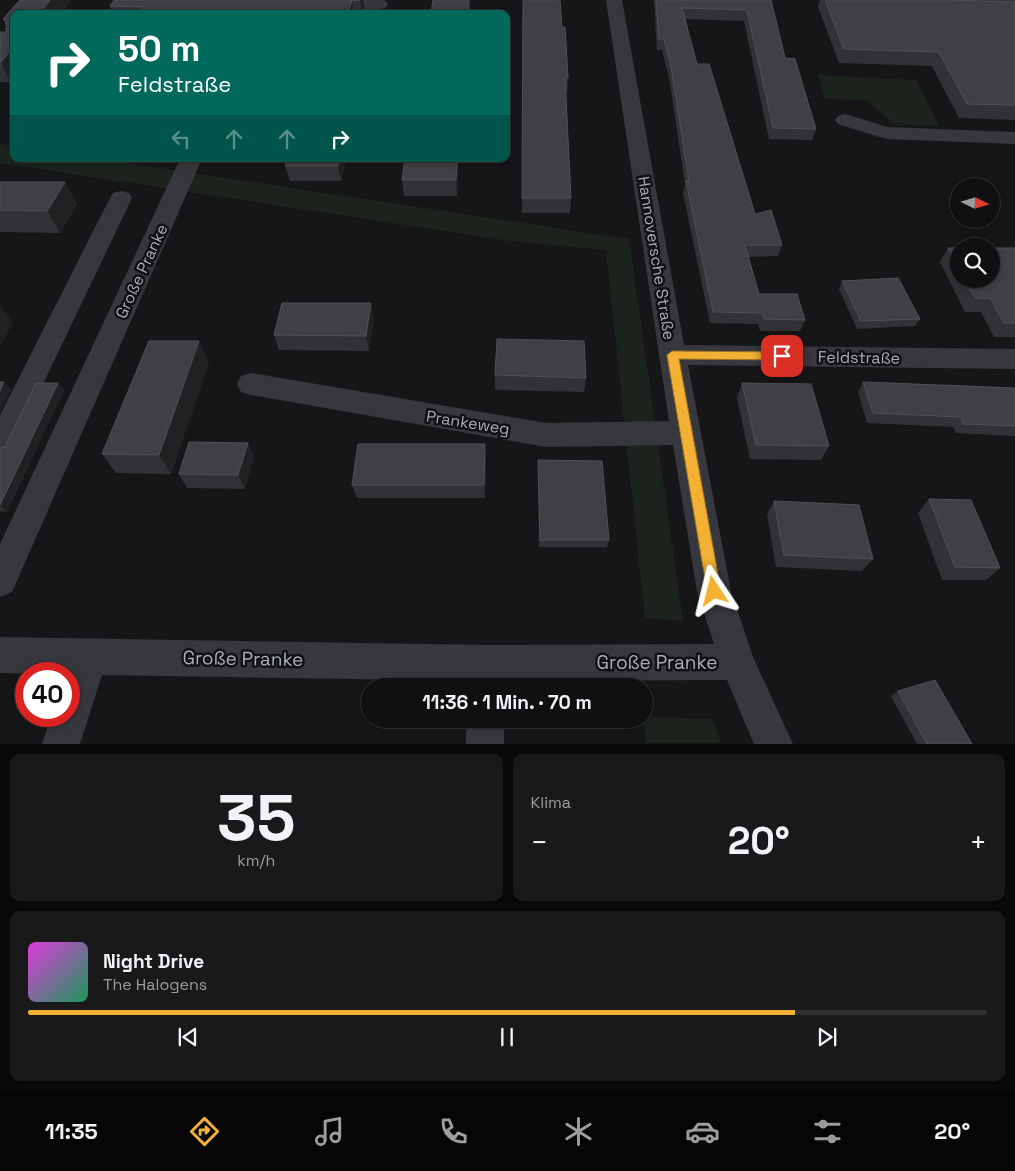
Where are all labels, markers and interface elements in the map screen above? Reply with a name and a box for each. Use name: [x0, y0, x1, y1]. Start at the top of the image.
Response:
text: 50 m: [118, 27, 200, 71]
icon: right: [35, 30, 100, 95]
text: Feldstraße: [118, 70, 231, 98]
icon: left: [167, 125, 195, 153]
icon: ahead: [220, 125, 248, 153]
icon: ahead: [273, 125, 301, 153]
icon: right: [326, 125, 354, 153]
street label: Hannoversche Straße: [633, 175, 680, 341]
north arrow: [950, 178, 1000, 228]
map controls: [950, 178, 1000, 288]
street label: Große Pranke: [110, 221, 172, 322]
button: search: [950, 238, 1000, 288]
pin: [761, 335, 803, 377]
icon: arrive: [768, 342, 796, 370]
street label: Feldstraße: [818, 346, 900, 369]
street label: Prankeweg: [425, 406, 511, 439]
position arrow: [687, 564, 739, 616]
street label: Große Pranke: [182, 645, 304, 672]
street label: Große Pranke: [597, 650, 717, 675]
speed limit sign: 40: [15, 662, 80, 727]
text: 11:36 · 1 Min. · 70 m: [422, 690, 592, 715]
text: 35: [217, 776, 296, 859]
text: Klima: [531, 792, 571, 813]
text: 20°: [728, 817, 790, 865]
text: −: [531, 824, 548, 860]
text: +: [970, 824, 987, 860]
text: km/h: [237, 850, 275, 871]
text: Night Drive: [103, 949, 204, 974]
text: The Halogens: [103, 974, 207, 995]
icon: previous: [174, 1023, 202, 1051]
icon: pause: [493, 1023, 521, 1051]
icon: next: [813, 1023, 841, 1051]
icon: directions: [187, 1114, 222, 1149]
icon: music: [312, 1114, 347, 1149]
icon: phone: [436, 1114, 471, 1149]
icon: climate: [561, 1114, 596, 1149]
icon: car: [685, 1114, 720, 1149]
icon: filters: [810, 1114, 845, 1149]
text: 11:35: [45, 1117, 98, 1145]
text: 20°: [934, 1117, 970, 1145]

